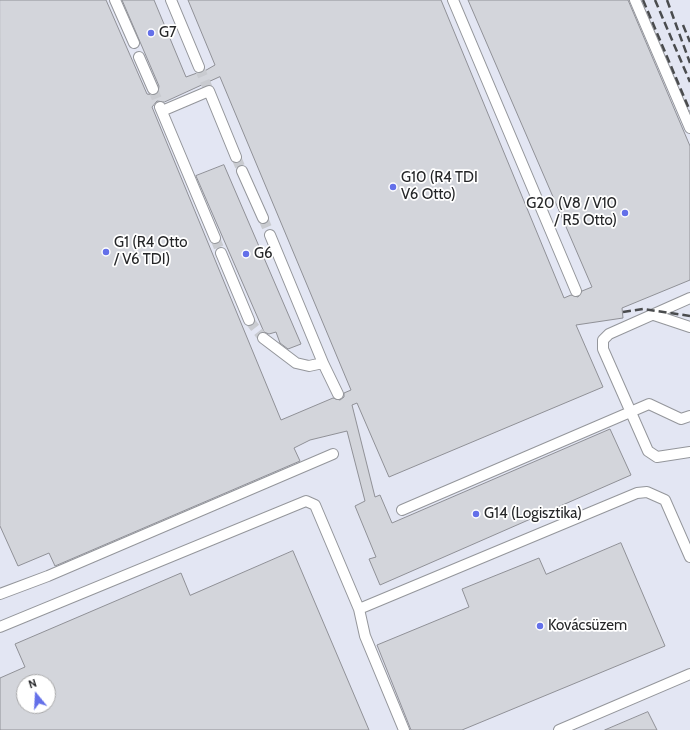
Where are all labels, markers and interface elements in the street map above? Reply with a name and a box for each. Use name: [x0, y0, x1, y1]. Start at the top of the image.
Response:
place label: G7: [159, 24, 177, 42]
marker: G7: [146, 28, 156, 38]
place label: G10 (R4 TDI V6 Otto): [401, 169, 478, 204]
marker: G10 (R4 TDI V6 Otto): [388, 182, 398, 192]
place label: G20 (V8 / V10 / R5 Otto): [526, 195, 617, 230]
marker: G20 (V8 / V10 / R5 Otto): [620, 208, 630, 218]
place label: G1 (R4 Otto / V6 TDI): [114, 234, 187, 269]
place label: G6: [254, 245, 273, 263]
marker: G1 (R4 Otto / V6 TDI): [101, 247, 111, 257]
marker: G6: [241, 249, 251, 259]
place label: G14 (Logisztika): [484, 505, 582, 523]
marker: G14 (Logisztika): [471, 509, 481, 519]
place label: Kovácsüzem: [548, 617, 627, 635]
marker: Kovácsüzem: [535, 621, 545, 631]
north arrow: [16, 674, 56, 714]
text: N: [27, 676, 38, 691]

